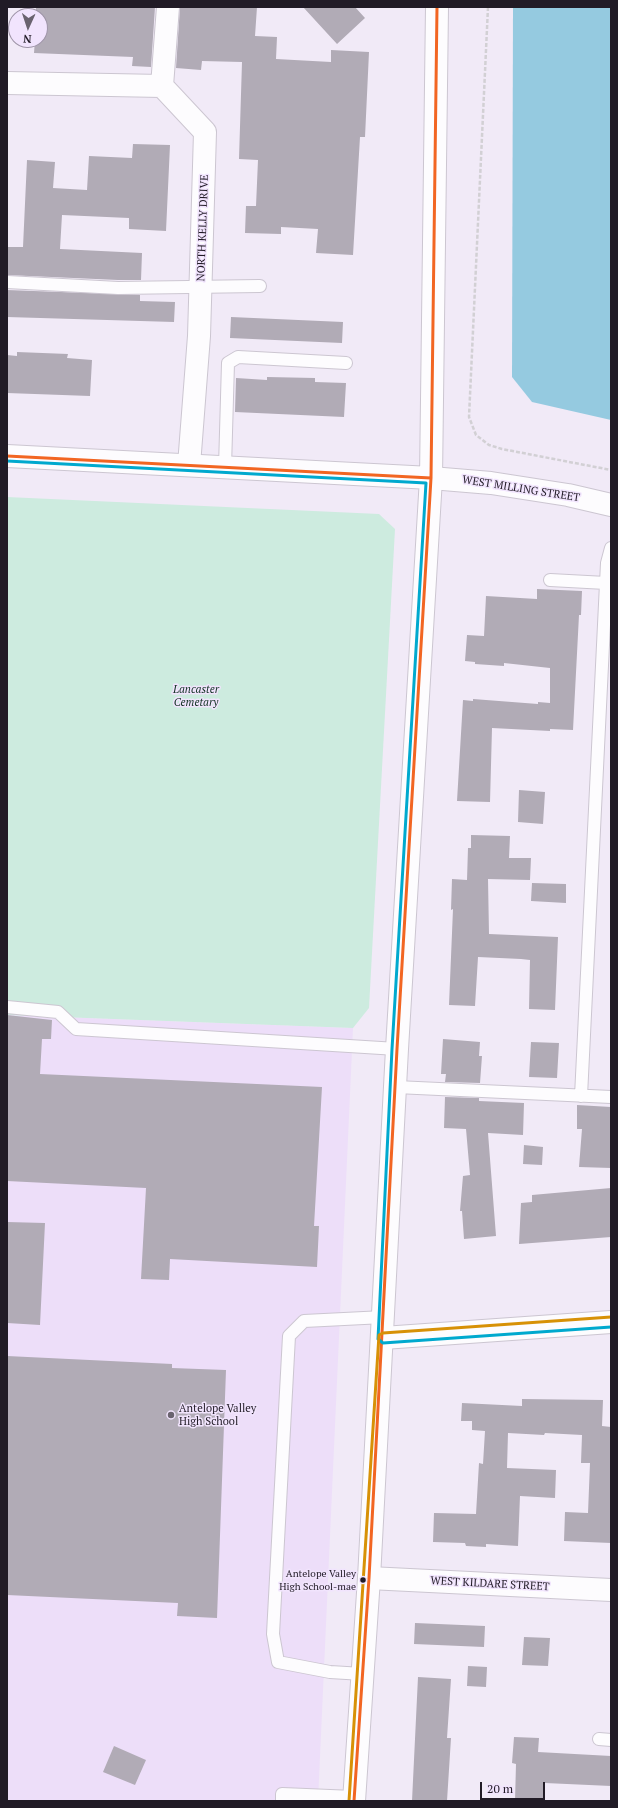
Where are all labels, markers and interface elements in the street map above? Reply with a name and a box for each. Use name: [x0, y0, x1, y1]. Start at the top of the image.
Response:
north arrow: [8, 8, 48, 48]
text: N: [23, 32, 32, 46]
street label: NORTH KELLY DRIVE: [195, 174, 211, 282]
street label: WEST MILLING STREET: [461, 473, 581, 505]
park label: Lancaster Cemetary: [173, 683, 219, 709]
place label: Antelope Valley High School: [179, 1402, 256, 1428]
marker: Antelope Valley High School: [166, 1410, 176, 1420]
place label: Antelope Valley High School-mae: [279, 1568, 356, 1592]
street label: WEST KILDARE STREET: [430, 1574, 550, 1594]
marker: Antelope Valley High School-mae: [358, 1575, 368, 1585]
scale bar: [482, 1774, 547, 1800]
text: 20 m: [487, 1781, 513, 1796]

